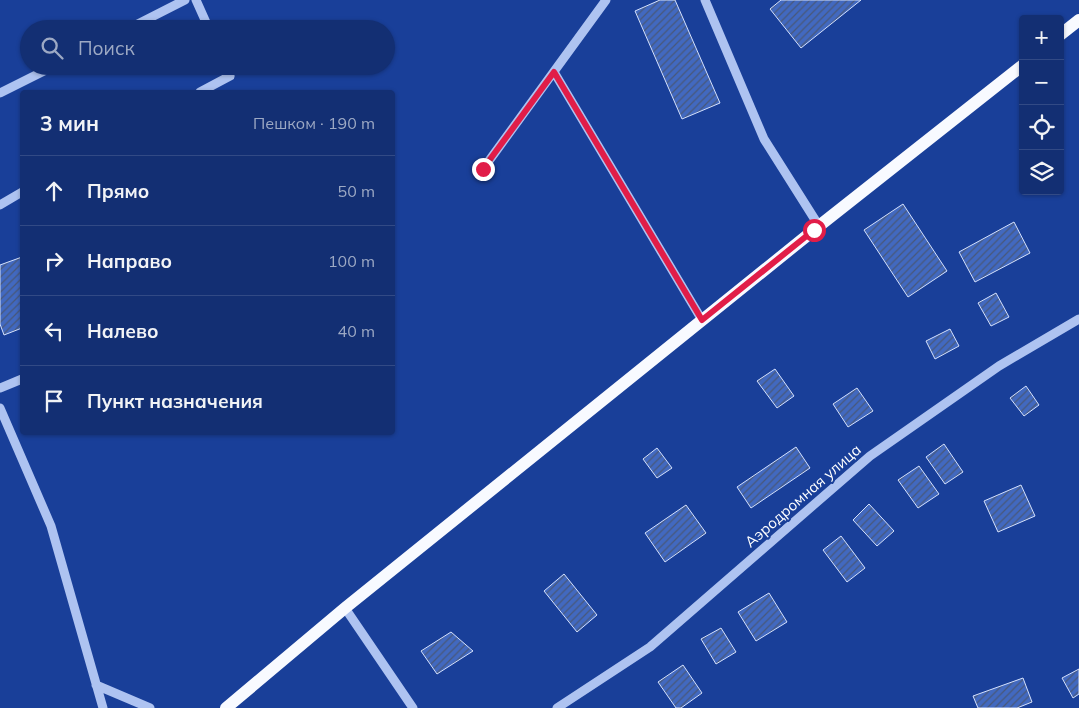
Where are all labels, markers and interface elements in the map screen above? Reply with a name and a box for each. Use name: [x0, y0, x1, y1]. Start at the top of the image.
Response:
map controls: [1019, 15, 1064, 195]
button: +: [1019, 15, 1064, 60]
search box: [20, 20, 395, 75]
icon: search: [38, 34, 66, 62]
text: Поиск: [78, 36, 135, 60]
button: −: [1019, 60, 1064, 105]
button: locate: [1019, 105, 1064, 150]
text: 3 мин: [40, 110, 99, 136]
text: Пешком · 190 m: [253, 113, 375, 133]
button: layers: [1019, 150, 1064, 195]
route end: [472, 158, 495, 181]
icon: ahead: [40, 177, 68, 205]
text: Прямо: [87, 179, 149, 203]
text: 50 m: [338, 181, 375, 201]
route start: [803, 219, 826, 242]
icon: right: [40, 247, 68, 275]
text: Направо: [87, 249, 172, 273]
text: 100 m: [328, 251, 375, 271]
icon: left: [40, 317, 68, 345]
text: Налево: [87, 319, 159, 343]
text: 40 m: [338, 321, 375, 341]
icon: arrive: [40, 387, 68, 415]
text: Пункт назначения: [87, 389, 263, 413]
street label: Аэродромная улица: [741, 440, 865, 551]

